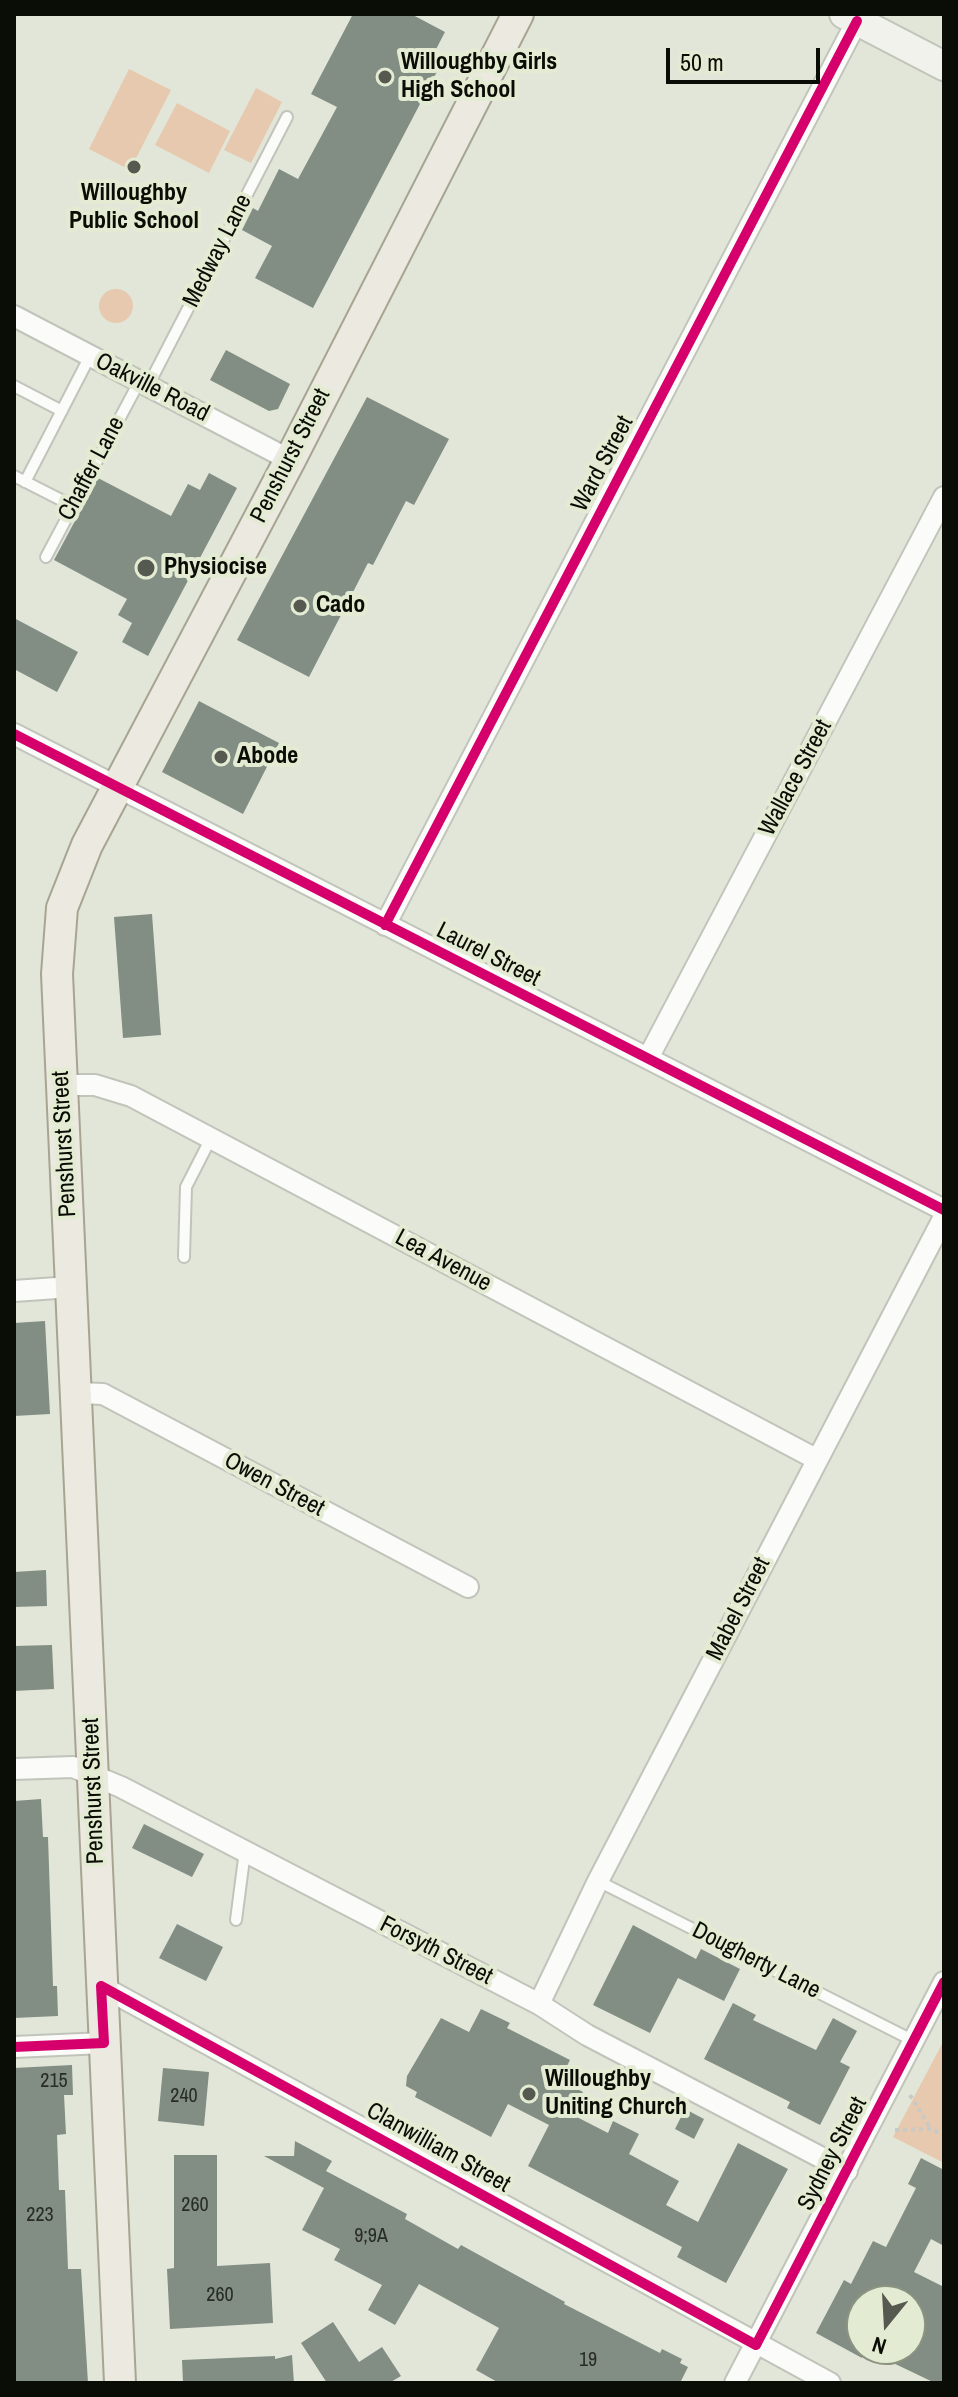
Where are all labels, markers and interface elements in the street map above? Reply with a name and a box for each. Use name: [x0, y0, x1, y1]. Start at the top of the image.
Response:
scale bar: [670, 32, 824, 82]
text: 50 m: [680, 46, 724, 78]
place label: Willoughby Girls High School: [401, 49, 557, 105]
marker: Willoughby Girls High School: [376, 68, 394, 86]
marker: Willoughby Public School: [125, 158, 143, 176]
place label: Willoughby Public School: [69, 180, 199, 236]
street label: Medway Lane: [177, 190, 259, 312]
street label: Oakville Road: [90, 347, 214, 429]
street label: Penshurst Street: [245, 384, 337, 528]
street label: Ward Street: [566, 411, 640, 517]
street label: Chaffer Lane: [53, 412, 131, 526]
place label: Physiocise: [164, 554, 267, 582]
marker: Physiocise: [135, 557, 157, 579]
place label: Cado: [316, 592, 365, 620]
marker: Cado: [291, 597, 309, 615]
street label: Wallace Street: [753, 715, 839, 841]
place label: Abode: [237, 743, 298, 771]
marker: Abode: [212, 748, 230, 766]
street label: Laurel Street: [431, 917, 545, 993]
street label: Penshurst Street: [47, 1070, 83, 1218]
street label: Lea Avenue: [390, 1224, 496, 1298]
street label: Owen Street: [219, 1447, 329, 1523]
street label: Mabel Street: [701, 1553, 777, 1665]
street label: Penshurst Street: [77, 1717, 111, 1865]
street label: Forsyth Street: [375, 1910, 497, 1992]
street label: Dougherty Lane: [687, 1916, 825, 2006]
place label: Willoughby Uniting Church: [545, 2066, 687, 2122]
house number: 215: [40, 2070, 68, 2094]
house number: 240: [170, 2085, 198, 2109]
marker: Willoughby Uniting Church: [520, 2085, 538, 2103]
street label: Sydney Street: [792, 2092, 874, 2216]
street label: Clanwilliam Street: [361, 2097, 515, 2199]
house number: 260: [181, 2194, 209, 2218]
house number: 223: [26, 2204, 54, 2228]
house number: 9;9A: [354, 2225, 388, 2249]
house number: 260: [206, 2284, 234, 2308]
north arrow: [846, 2285, 926, 2365]
text: N: [868, 2330, 890, 2362]
house number: 19: [579, 2349, 597, 2373]

